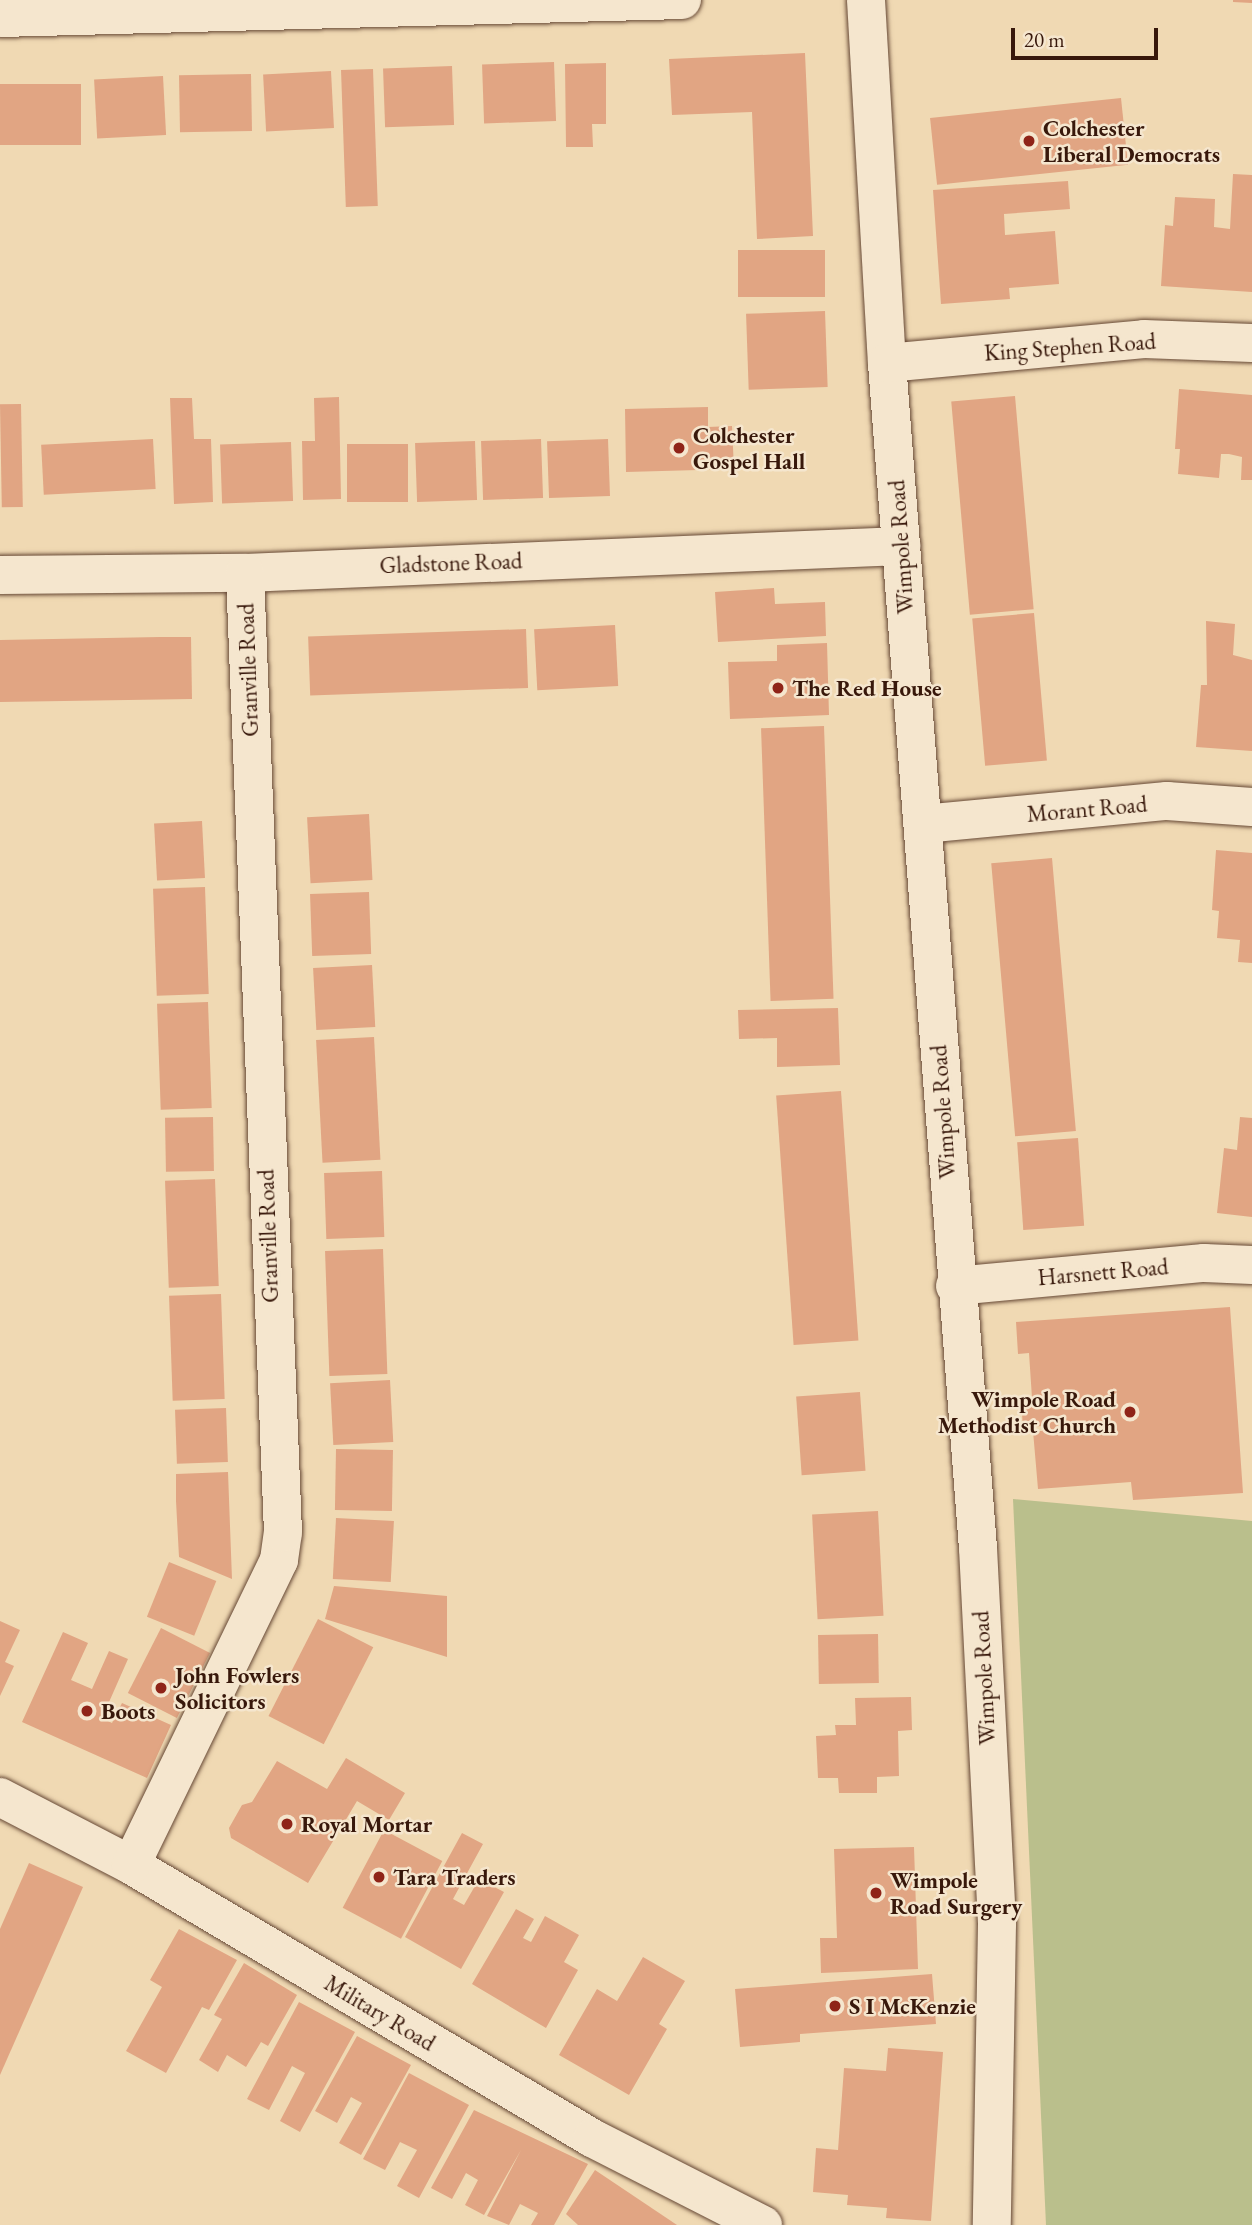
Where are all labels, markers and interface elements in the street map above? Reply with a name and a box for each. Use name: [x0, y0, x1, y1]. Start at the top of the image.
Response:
scale bar: [1014, 14, 1161, 58]
text: 20 m: [1024, 26, 1065, 53]
place label: Colchester Liberal Democrats: [1043, 114, 1220, 168]
marker: Colchester Liberal Democrats: [1021, 133, 1037, 149]
street label: King Stephen Road: [983, 327, 1157, 367]
place label: Colchester Gospel Hall: [693, 421, 805, 475]
marker: Colchester Gospel Hall: [671, 440, 687, 456]
street label: Wimpole Road: [883, 479, 919, 615]
street label: Gladstone Road: [379, 547, 523, 579]
street label: Granville Road: [232, 603, 264, 737]
place label: The Red House: [792, 674, 942, 702]
marker: The Red House: [770, 680, 786, 696]
street label: Morant Road: [1026, 790, 1148, 828]
street label: Wimpole Road: [925, 1044, 961, 1180]
street label: Granville Road: [252, 1169, 284, 1303]
street label: Harsnett Road: [1036, 1253, 1170, 1291]
place label: Wimpole Road Methodist Church: [938, 1385, 1116, 1439]
marker: Wimpole Road Methodist Church: [1122, 1404, 1138, 1420]
street label: Wimpole Road: [967, 1610, 1001, 1746]
place label: John Fowlers Solicitors: [175, 1661, 299, 1715]
marker: John Fowlers Solicitors: [153, 1680, 169, 1696]
place label: Boots: [101, 1697, 155, 1725]
marker: Boots: [79, 1703, 95, 1719]
place label: Royal Mortar: [301, 1810, 432, 1838]
marker: Royal Mortar: [279, 1816, 295, 1832]
place label: Tara Traders: [393, 1863, 516, 1891]
place label: Wimpole Road Surgery: [890, 1866, 1022, 1920]
marker: Tara Traders: [371, 1869, 387, 1885]
marker: Wimpole Road Surgery: [868, 1885, 884, 1901]
street label: Military Road: [320, 1969, 440, 2057]
place label: S I McKenzie: [849, 1992, 976, 2020]
marker: S I McKenzie: [827, 1998, 843, 2014]

